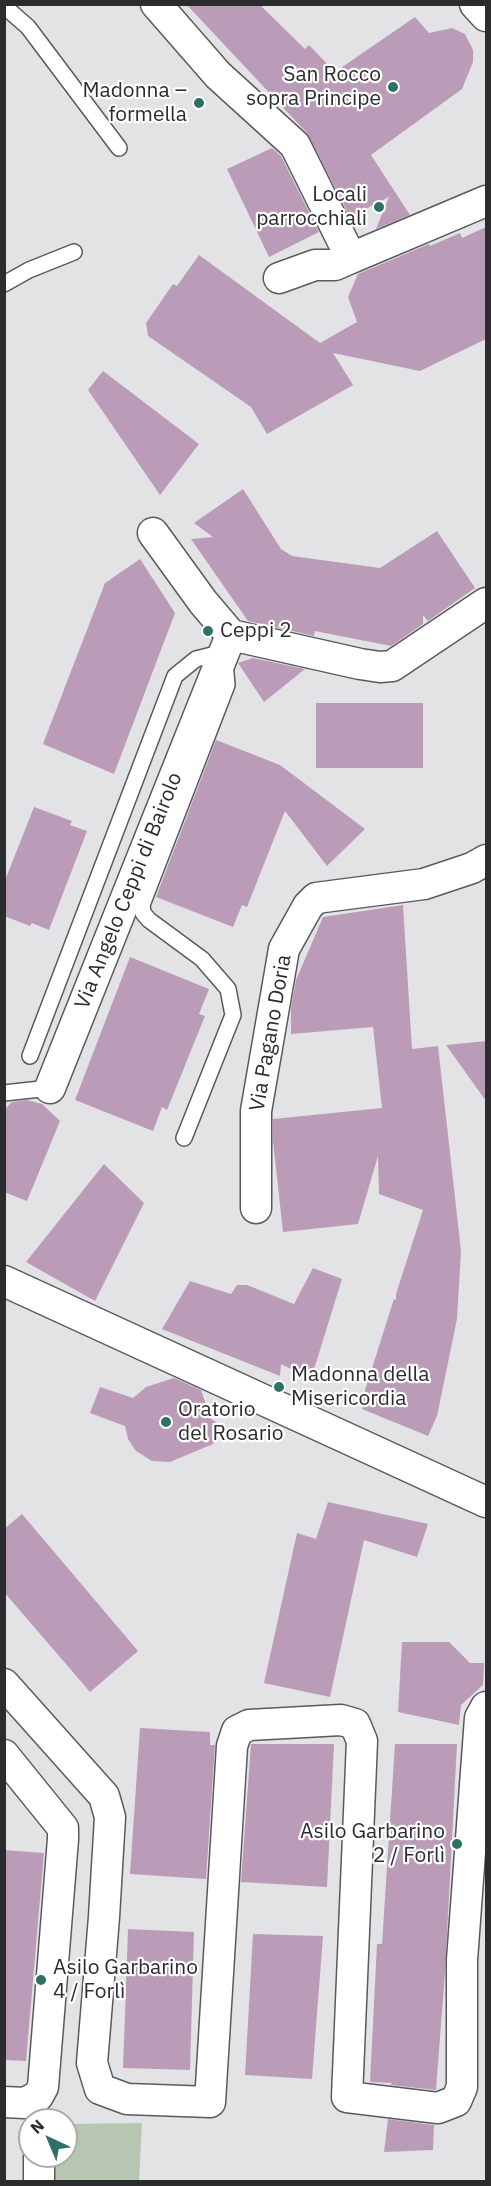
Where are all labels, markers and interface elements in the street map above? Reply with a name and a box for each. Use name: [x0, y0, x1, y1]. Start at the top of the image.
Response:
place label: San Rocco sopra Principe: [246, 62, 381, 112]
place label: Madonna – formella: [82, 78, 187, 128]
marker: San Rocco sopra Principe: [386, 80, 400, 94]
marker: Madonna – formella: [192, 96, 206, 110]
place label: Locali parrocchiali: [256, 182, 367, 232]
marker: Locali parrocchiali: [372, 200, 386, 214]
place label: Ceppi 2: [220, 618, 292, 644]
marker: Ceppi 2: [201, 624, 215, 638]
street label: Via Angelo Ceppi di Bairolo: [70, 769, 188, 1013]
street label: Via Pagano Doria: [245, 953, 297, 1113]
place label: Madonna della Misericordia: [291, 1362, 429, 1412]
marker: Madonna della Misericordia: [272, 1380, 286, 1394]
place label: Oratorio del Rosario: [178, 1397, 283, 1447]
marker: Oratorio del Rosario: [159, 1415, 173, 1429]
place label: Asilo Garbarino 2 / Forlì: [300, 1819, 445, 1869]
marker: Asilo Garbarino 2 / Forlì: [450, 1837, 464, 1851]
place label: Asilo Garbarino 4 / Forlì: [53, 1955, 198, 2005]
marker: Asilo Garbarino 4 / Forlì: [34, 1973, 48, 1987]
north arrow: [18, 2108, 78, 2168]
text: N: [26, 2115, 48, 2138]

